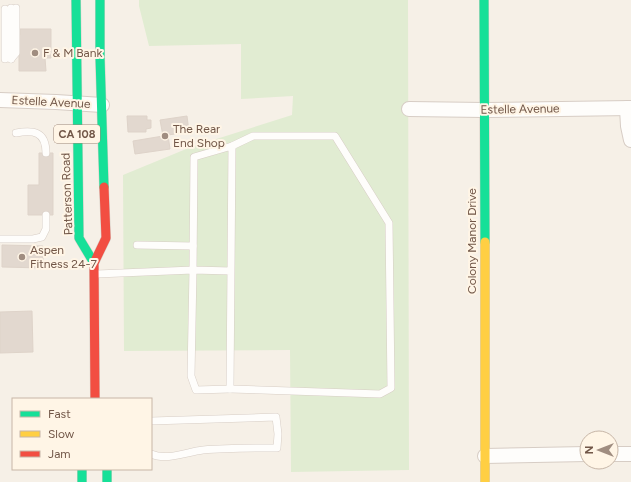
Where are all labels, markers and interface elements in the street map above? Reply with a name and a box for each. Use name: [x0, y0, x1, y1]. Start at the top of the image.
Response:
place label: F & M Bank: [43, 46, 102, 60]
marker: F & M Bank: [30, 48, 40, 58]
street label: Estelle Avenue: [11, 93, 91, 111]
street label: Estelle Avenue: [480, 101, 560, 117]
place label: The Rear End Shop: [173, 122, 225, 150]
road number: CA 108: [54, 125, 100, 143]
marker: The Rear End Shop: [160, 131, 170, 141]
street label: Patterson Road: [59, 153, 75, 235]
street label: Colony Manor Drive: [465, 188, 479, 294]
place label: Aspen Fitness 24-7: [30, 243, 97, 271]
marker: Aspen Fitness 24-7: [17, 252, 27, 262]
legend: [12, 398, 152, 470]
text: Fast: [48, 407, 71, 421]
text: Slow: [48, 427, 75, 441]
north arrow: [579, 430, 619, 470]
text: N: [583, 446, 596, 454]
text: Jam: [48, 447, 71, 461]

